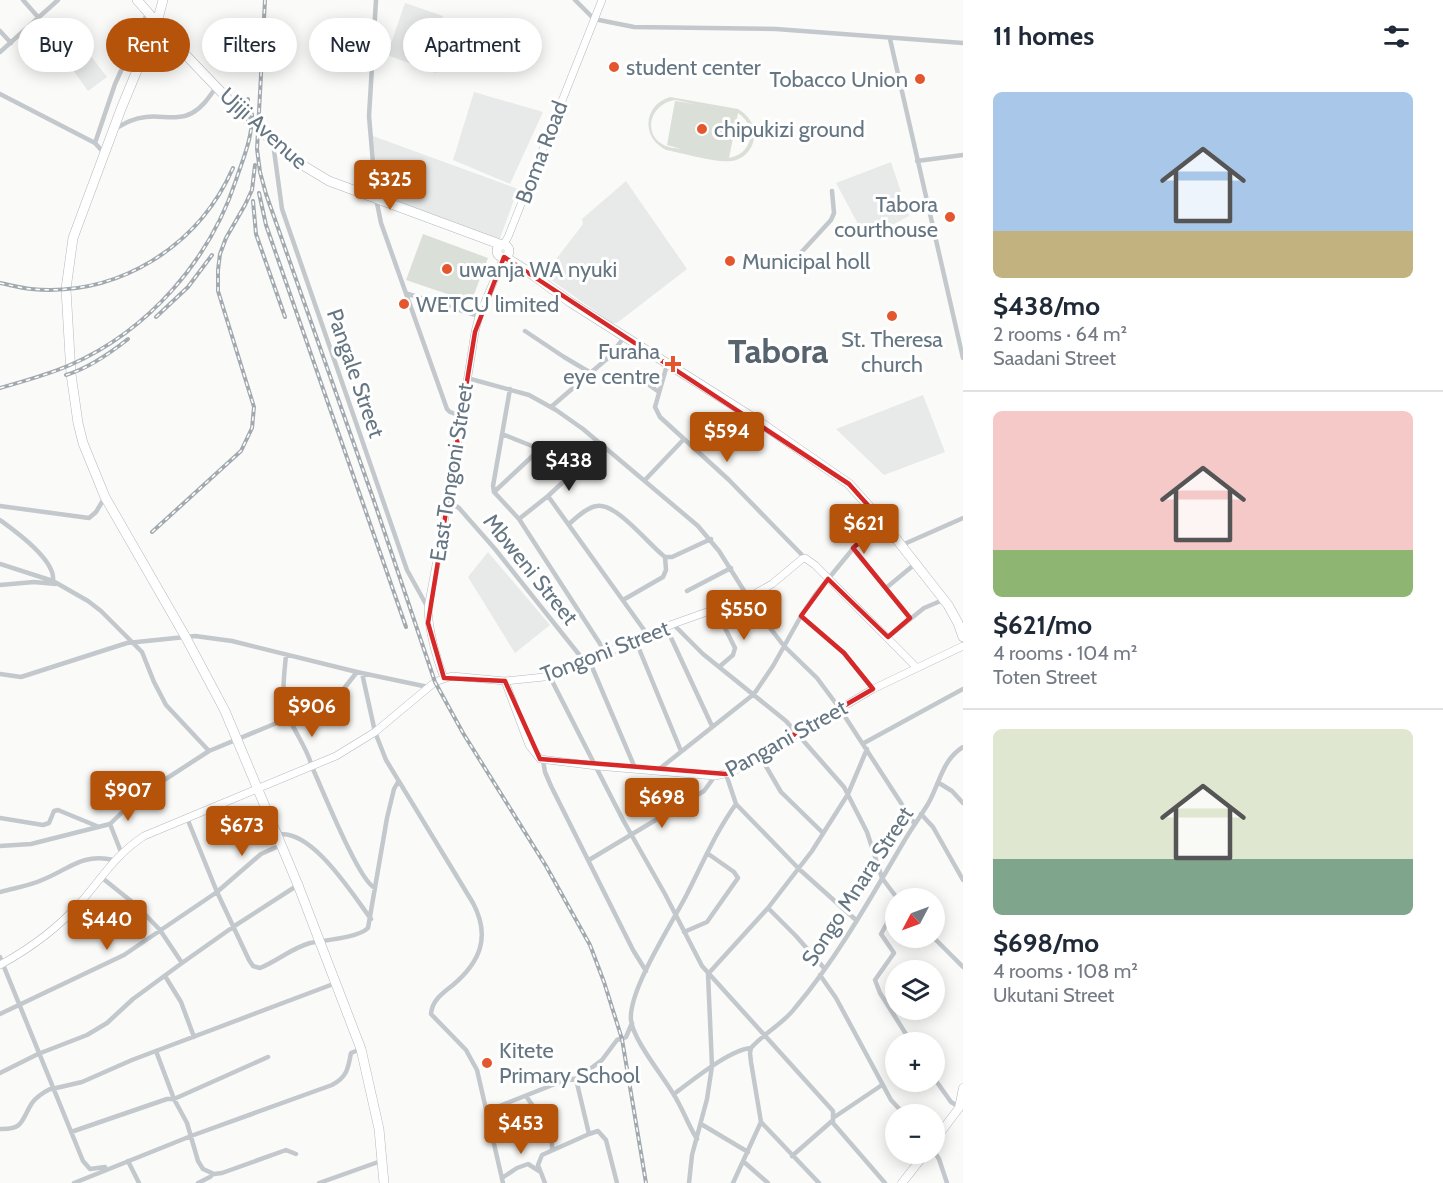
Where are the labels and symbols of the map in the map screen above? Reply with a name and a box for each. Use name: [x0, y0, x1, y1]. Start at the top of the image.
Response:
place label: student center: [626, 54, 761, 81]
marker: student center: [607, 60, 621, 74]
place label: Tobacco Union: [769, 66, 908, 93]
marker: Tobacco Union: [913, 72, 927, 86]
street label: Ujiji Avenue: [214, 82, 313, 175]
street label: Boma Road: [510, 97, 573, 207]
place label: chipukizi ground: [714, 116, 865, 143]
marker: chipukizi ground: [695, 122, 709, 136]
pin: $325: [354, 160, 426, 211]
place label: Tabora courthouse: [834, 191, 938, 243]
marker: Tabora courthouse: [943, 210, 957, 224]
place label: Municipal holl: [742, 248, 871, 275]
marker: Municipal holl: [723, 254, 737, 268]
place label: uwanja WA nyuki: [459, 256, 617, 283]
marker: uwanja WA nyuki: [440, 262, 454, 276]
place label: WETCU limited: [416, 291, 559, 318]
marker: WETCU limited: [397, 297, 411, 311]
street label: Pangale Street: [321, 305, 390, 442]
marker: St. Theresa church: [885, 309, 899, 323]
place label: St. Theresa church: [841, 326, 943, 378]
district label: Tabora: [728, 330, 828, 372]
place label: Furaha eye centre: [563, 338, 660, 390]
marker: Furaha eye centre: [664, 355, 682, 373]
street label: East Tongoni Street: [424, 380, 479, 563]
pin: $594: [691, 412, 763, 463]
pin: $438: [533, 441, 605, 492]
pin: $621: [828, 504, 900, 555]
street label: Mbweni Street: [478, 508, 584, 631]
pin: $550: [708, 590, 780, 641]
street label: Tongoni Street: [537, 614, 674, 688]
pin: $906: [276, 687, 348, 738]
street label: Pangani Street: [721, 694, 852, 783]
pin: $907: [92, 771, 164, 822]
pin: $698: [626, 778, 698, 829]
street label: Songo Mnara Street: [796, 801, 919, 971]
pin: $673: [206, 806, 278, 857]
north arrow: [885, 888, 945, 948]
pin: $440: [71, 900, 143, 951]
place label: Kitete Primary School: [499, 1037, 641, 1089]
marker: Kitete Primary School: [480, 1056, 494, 1070]
pin: $453: [485, 1104, 557, 1155]

